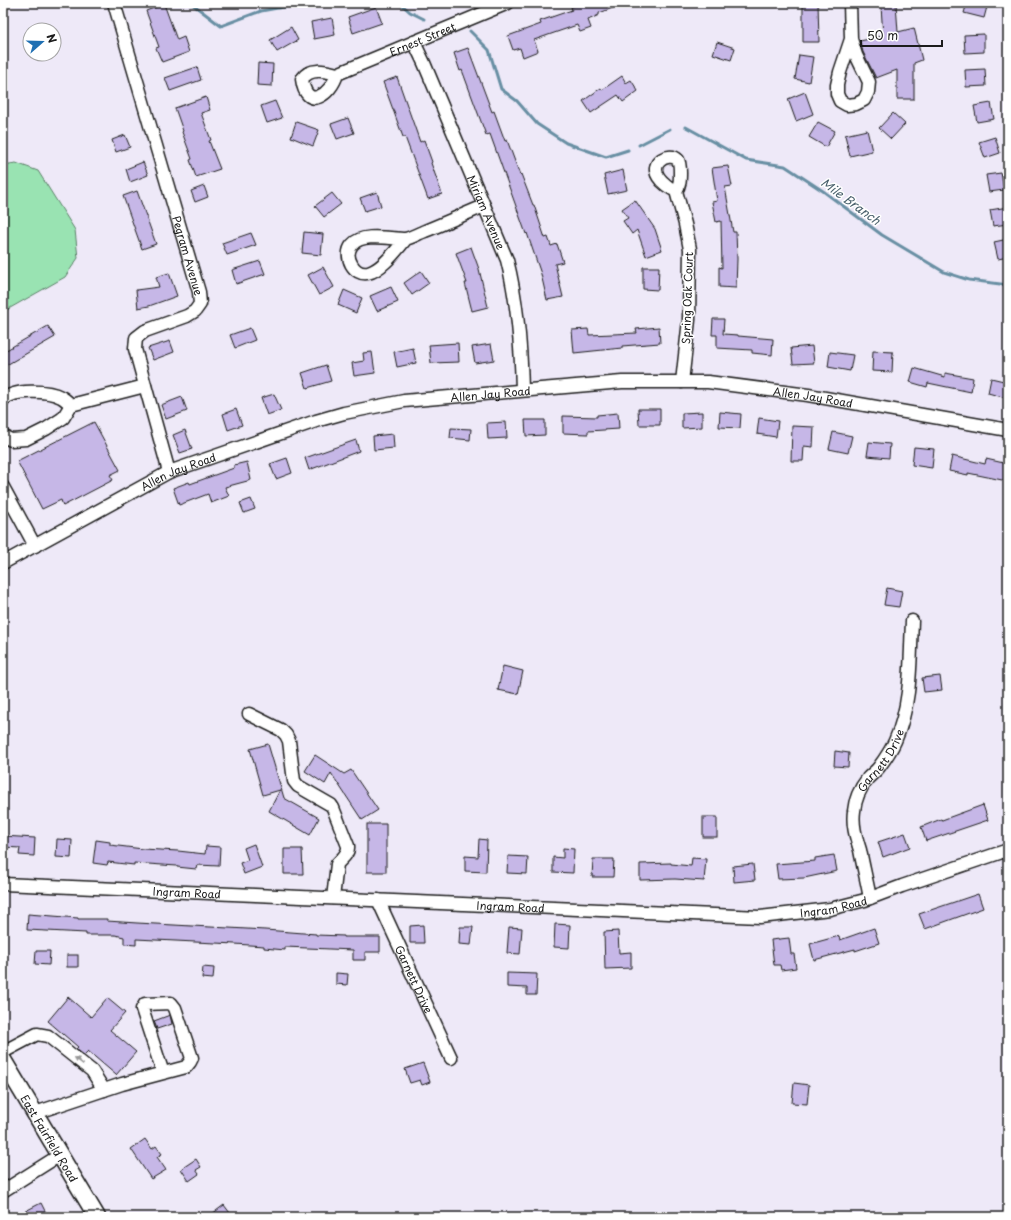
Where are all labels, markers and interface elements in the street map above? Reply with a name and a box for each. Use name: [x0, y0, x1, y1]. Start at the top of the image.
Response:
street label: Ernest Street: [387, 17, 458, 60]
north arrow: [22, 22, 62, 62]
scale bar: [861, 22, 942, 48]
text: 50 m: [867, 26, 898, 44]
text: N: [42, 31, 61, 46]
street label: Miriam Avenue: [464, 172, 510, 252]
water label: Mile Branch: [818, 173, 885, 229]
street label: Pegram Avenue: [168, 214, 208, 297]
street label: Spring Oak Court: [677, 251, 697, 344]
street label: Allen Jay Road: [450, 381, 531, 405]
street label: Allen Jay Road: [772, 382, 854, 411]
street label: Allen Jay Road: [137, 448, 218, 495]
street label: Garnett Drive: [853, 726, 908, 795]
street label: Ingram Road: [152, 882, 221, 902]
street label: Ingram Road: [799, 891, 869, 921]
street label: Ingram Road: [476, 896, 545, 916]
street label: Garnett Drive: [391, 942, 438, 1016]
one-way arrow: [74, 1057, 85, 1065]
street label: East Fairfield Road: [17, 1091, 83, 1185]

